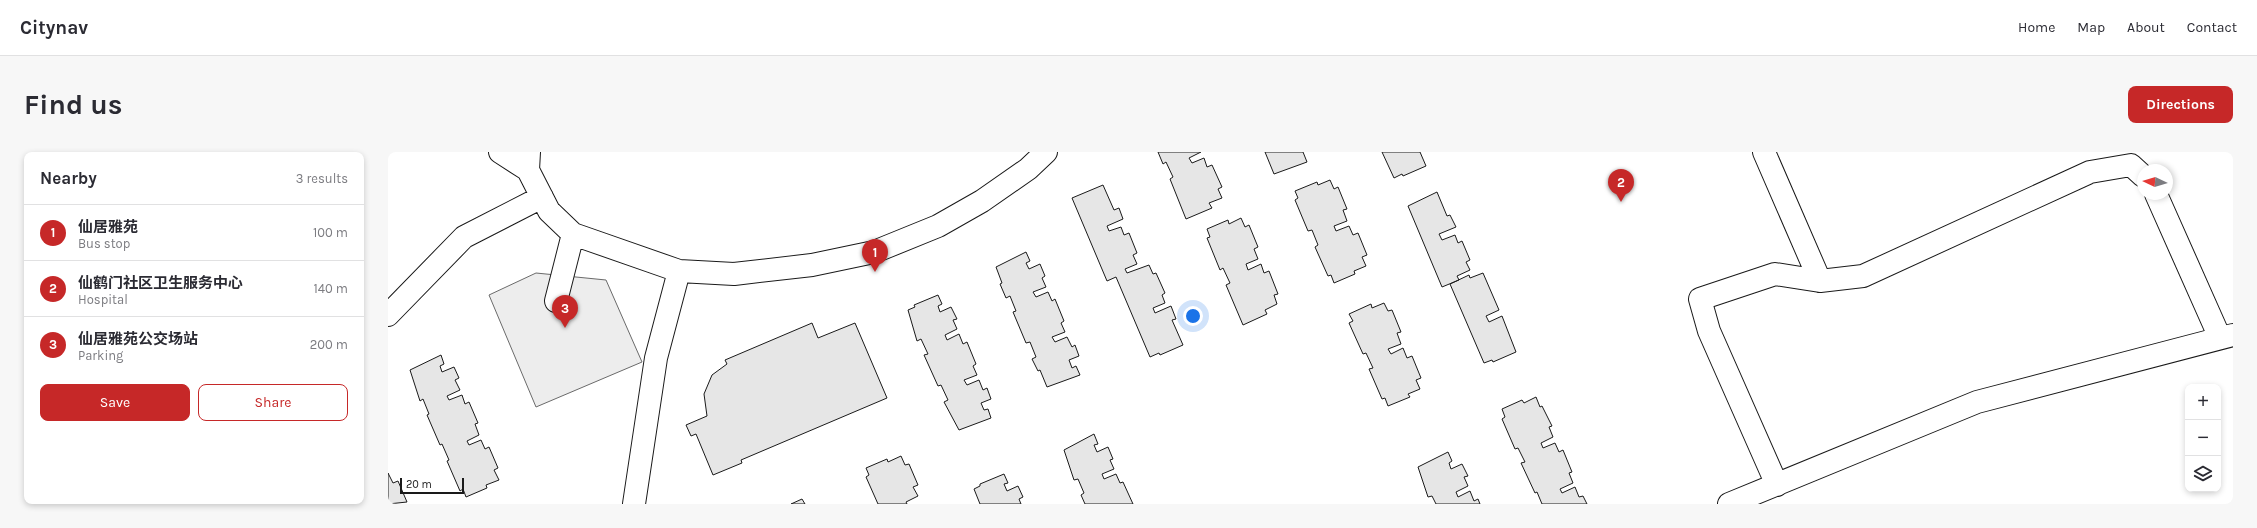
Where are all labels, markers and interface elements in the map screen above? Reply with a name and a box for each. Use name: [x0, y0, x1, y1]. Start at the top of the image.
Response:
text: Citynav: [20, 17, 88, 39]
text: Home: [2018, 19, 2055, 36]
text: Map: [2077, 19, 2105, 36]
text: About: [2127, 19, 2165, 36]
text: Contact: [2187, 19, 2237, 36]
button: Directions: [2128, 86, 2233, 123]
text: Find us: [24, 88, 123, 121]
north arrow: [2137, 164, 2173, 200]
text: Nearby: [40, 168, 97, 188]
pin: 2: [1608, 169, 1634, 202]
text: 3 results: [296, 171, 348, 186]
text: 仙居雅苑: [78, 218, 138, 236]
text: 1: [51, 225, 55, 240]
text: 100 m: [313, 225, 348, 240]
text: Bus stop: [78, 236, 130, 251]
pin: 1: [862, 239, 888, 272]
text: 仙鹤门社区卫生服务中心: [78, 274, 243, 292]
text: 2: [49, 281, 57, 296]
text: 140 m: [313, 281, 348, 296]
text: Hospital: [78, 292, 128, 307]
pin: 3: [552, 295, 578, 328]
your location: [1183, 306, 1203, 326]
text: 仙居雅苑公交场站: [78, 330, 198, 348]
text: 3: [49, 337, 57, 352]
text: 200 m: [310, 337, 348, 352]
text: Parking: [78, 348, 123, 363]
button: Save: [40, 384, 190, 421]
button: Share: [198, 384, 348, 421]
map controls: [2185, 384, 2221, 492]
button: +: [2185, 384, 2221, 420]
button: −: [2185, 420, 2221, 456]
button: layers: [2185, 456, 2221, 492]
scale bar: [400, 476, 464, 495]
text: 20 m: [406, 478, 432, 491]

